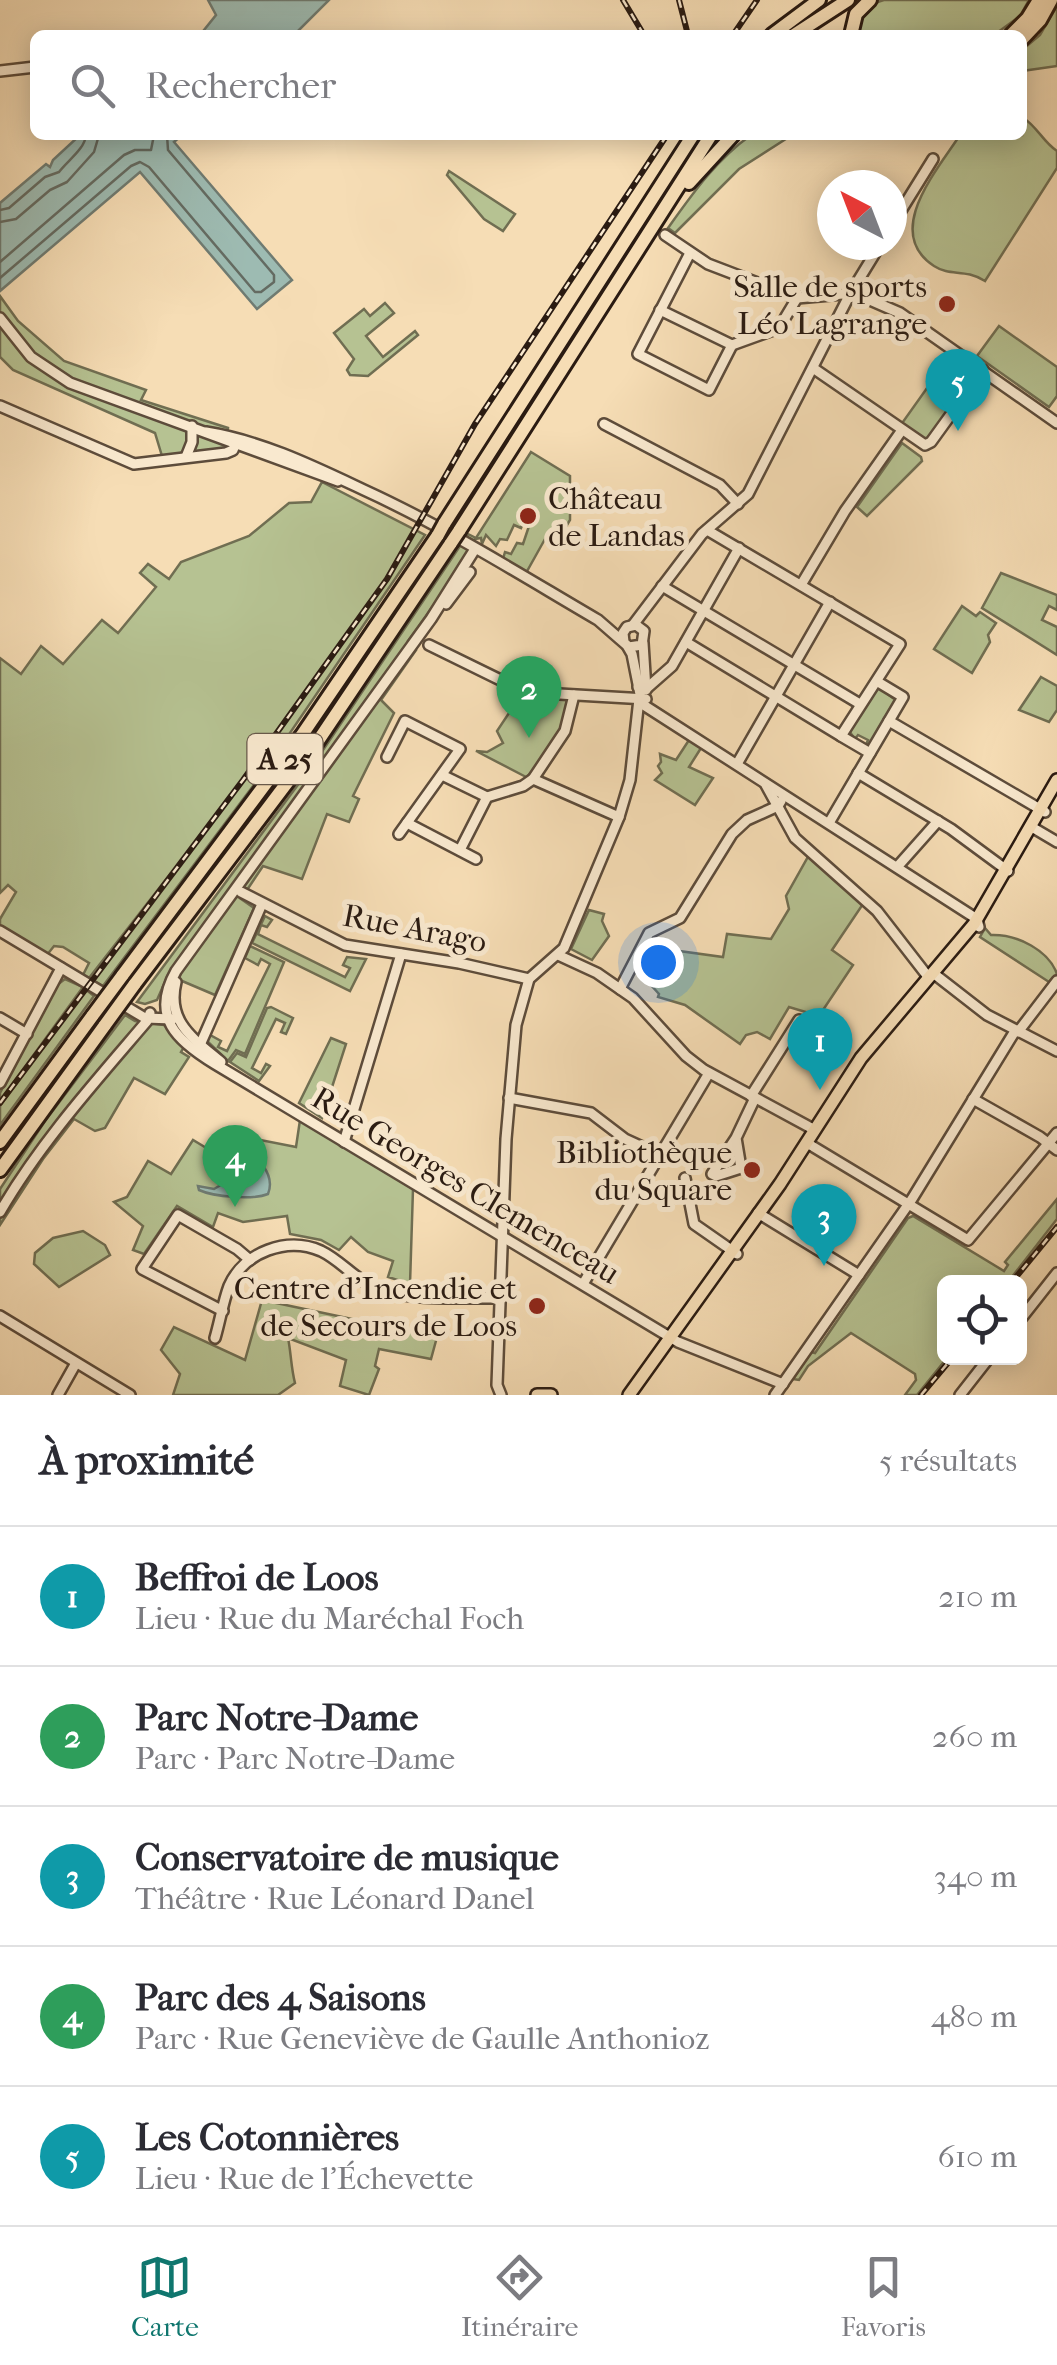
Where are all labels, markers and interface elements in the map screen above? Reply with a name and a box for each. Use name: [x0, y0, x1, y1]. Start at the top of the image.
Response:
search box: [30, 30, 1027, 140]
icon: search: [65, 58, 120, 113]
text: Rechercher: [145, 63, 336, 108]
north arrow: [817, 170, 907, 260]
place label: Salle de sports Léo Lagrange: [733, 268, 927, 342]
marker: Salle de sports Léo Lagrange: [936, 293, 958, 315]
pin: 5: [926, 348, 990, 431]
place label: Château de Landas: [548, 480, 685, 554]
marker: Château de Landas: [517, 505, 539, 527]
pin: 2: [496, 656, 562, 738]
road number: A 25: [248, 734, 322, 784]
street label: Rue Arago: [340, 896, 490, 961]
your location: [633, 937, 684, 988]
pin: 1: [788, 1008, 852, 1090]
street label: Rue Georges Clemenceau: [305, 1079, 626, 1292]
pin: 4: [202, 1124, 268, 1207]
place label: Bibliothèque du Square: [556, 1134, 732, 1208]
marker: Bibliothèque du Square: [741, 1159, 763, 1181]
pin: 3: [792, 1184, 856, 1266]
place label: Centre d'Incendie et de Secours de Loos: [234, 1270, 518, 1344]
map controls: [937, 1275, 1027, 1365]
button: locate: [937, 1275, 1027, 1365]
marker: Centre d'Incendie et de Secours de Loos: [526, 1295, 548, 1317]
text: À proximité: [40, 1436, 254, 1485]
text: 5 résultats: [879, 1442, 1017, 1479]
text: Beffroi de Loos: [135, 1555, 379, 1600]
text: 1: [67, 1578, 78, 1615]
text: 210 m: [938, 1578, 1017, 1615]
text: Lieu · Rue du Maréchal Foch: [135, 1600, 524, 1637]
text: Parc Notre-Dame: [135, 1695, 418, 1740]
text: 2: [64, 1718, 81, 1755]
text: 260 m: [932, 1718, 1017, 1755]
text: Parc · Parc Notre-Dame: [135, 1740, 455, 1777]
text: Conservatoire de musique: [135, 1835, 559, 1880]
text: 3: [66, 1858, 79, 1895]
text: 340 m: [934, 1858, 1017, 1895]
text: Théâtre · Rue Léonard Danel: [135, 1880, 534, 1917]
text: Parc des 4 Saisons: [135, 1975, 426, 2020]
text: 4: [63, 1998, 82, 2035]
text: 480 m: [931, 1998, 1017, 2035]
text: Parc · Rue Geneviève de Gaulle Anthonioz: [135, 2020, 709, 2057]
text: Les Cotonnières: [135, 2115, 399, 2160]
text: 5: [66, 2138, 79, 2175]
text: 610 m: [937, 2138, 1017, 2175]
text: Lieu · Rue de l'Échevette: [135, 2160, 473, 2197]
tab: Carte: [131, 2250, 199, 2343]
tab: Itinéraire: [461, 2250, 578, 2343]
tab: Favoris: [841, 2250, 926, 2343]

